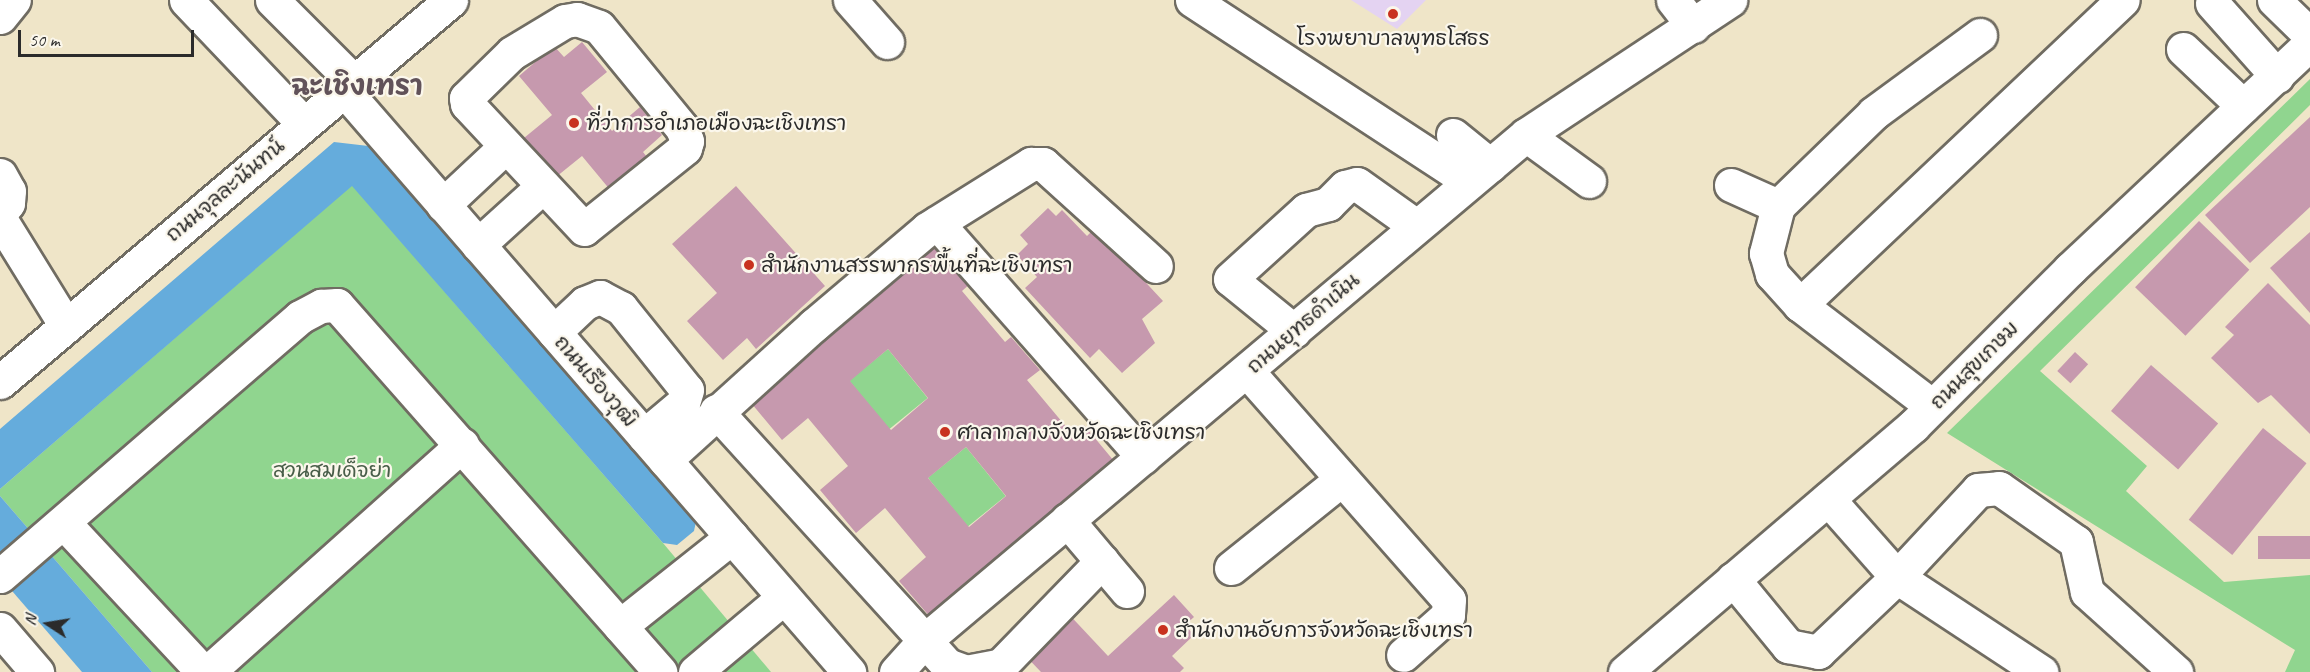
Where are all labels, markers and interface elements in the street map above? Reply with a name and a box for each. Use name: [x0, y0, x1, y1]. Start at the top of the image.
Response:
marker: โรงพยาบาลพุทธโสธร: [1384, 5, 1402, 23]
scale bar: [21, 18, 196, 56]
place label: โรงพยาบาลพุทธโสธร: [1296, 25, 1490, 51]
text: 50 m: [29, 29, 60, 51]
district label: ฉะเชิงเทรา: [291, 71, 423, 103]
place label: ที่ว่าการอำเภอเมืองฉะเชิงเทรา: [586, 110, 846, 136]
marker: ที่ว่าการอำเภอเมืองฉะเชิงเทรา: [567, 116, 581, 130]
street label: ถนนจุลละนันทน์: [160, 133, 290, 247]
place label: สำนักงานสรรพากรพื้นที่ฉะเชิงเทรา: [761, 252, 1073, 278]
marker: สำนักงานสรรพากรพื้นที่ฉะเชิงเทรา: [742, 258, 756, 272]
street label: ถนนยุทธดำเนิน: [1241, 267, 1365, 379]
street label: ถนนสุขเกษม: [1925, 316, 2023, 414]
street label: ถนนเรืองวุฒิ: [549, 330, 643, 432]
place label: ศาลากลางจังหวัดฉะเชิงเทรา: [957, 419, 1205, 445]
marker: ศาลากลางจังหวัดฉะเชิงเทรา: [938, 425, 952, 439]
park label: สวนสมเด็จย่า: [273, 457, 391, 483]
north arrow: [18, 594, 78, 654]
text: N: [20, 613, 41, 627]
place label: สำนักงานอัยการจังหวัดฉะเชิงเทรา: [1175, 617, 1473, 643]
marker: สำนักงานอัยการจังหวัดฉะเชิงเทรา: [1156, 623, 1170, 637]

